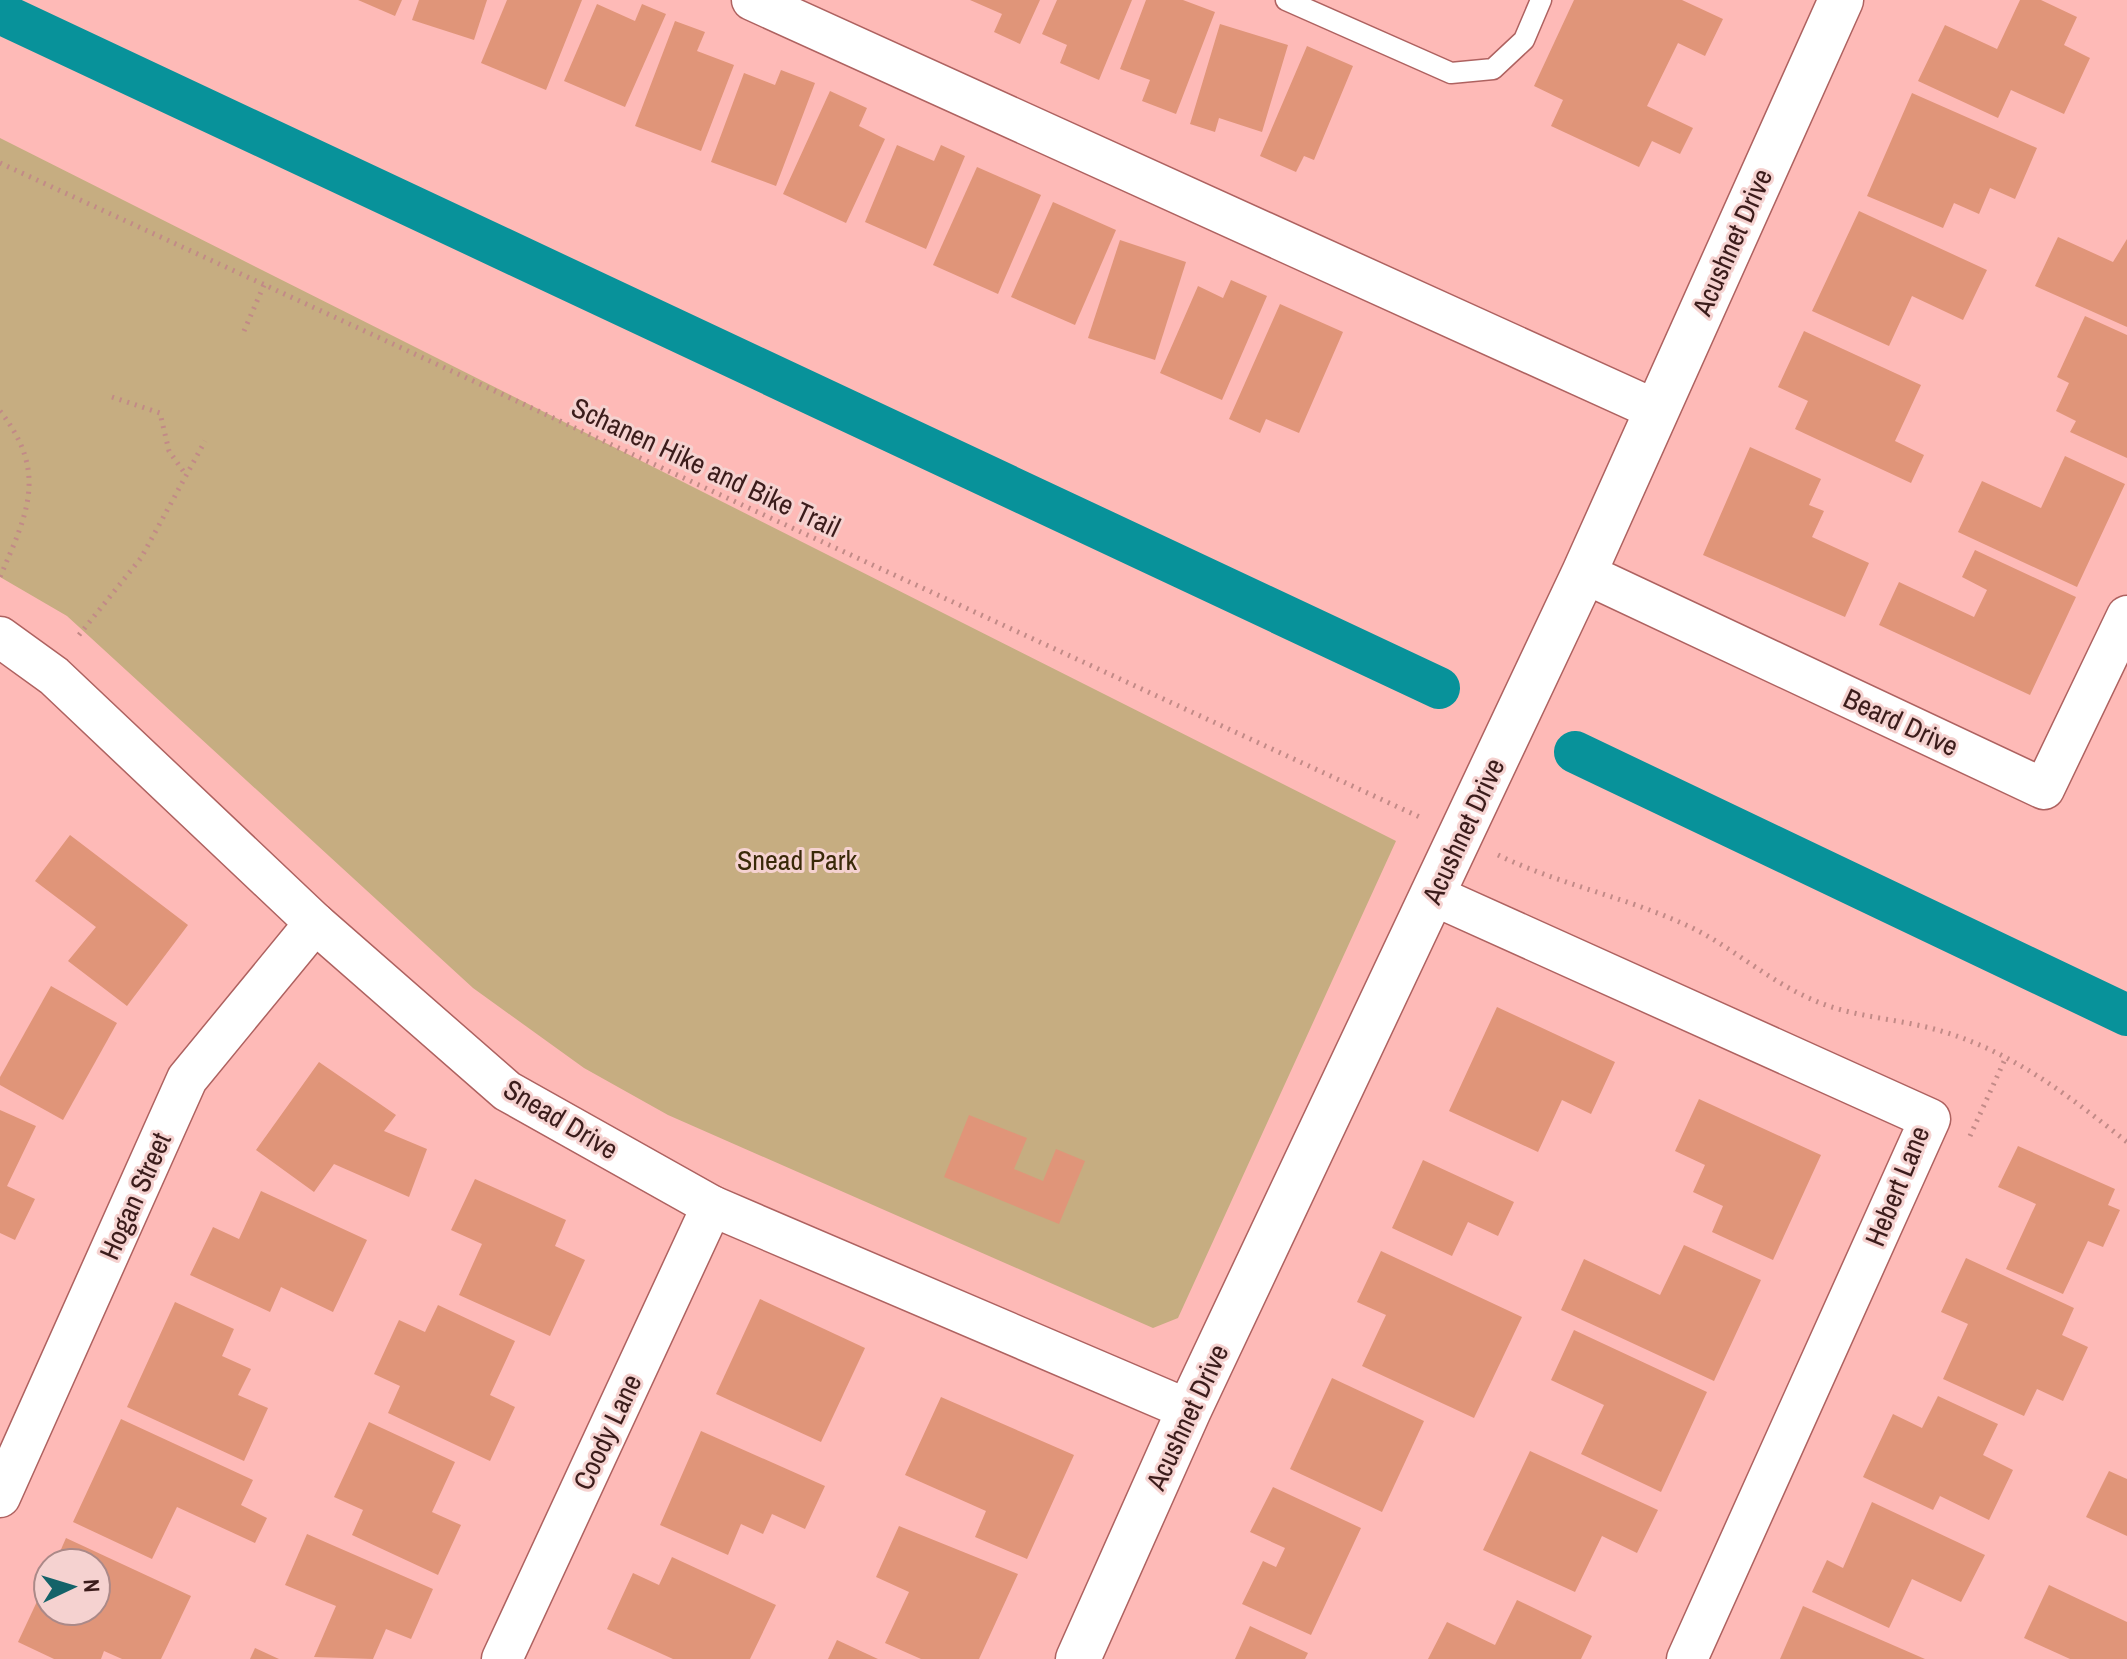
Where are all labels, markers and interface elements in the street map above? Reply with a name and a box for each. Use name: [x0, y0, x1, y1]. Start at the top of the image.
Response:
street label: Acushnet Drive: [1682, 163, 1781, 322]
street label: Schanen Hike and Bike Trail: [566, 388, 846, 546]
street label: Beard Drive: [1837, 679, 1965, 765]
street label: Acushnet Drive: [1412, 752, 1513, 911]
park label: Snead Park: [737, 841, 858, 879]
street label: Snead Drive: [497, 1070, 625, 1168]
street label: Hebert Lane: [1856, 1120, 1938, 1252]
street label: Hogan Street: [90, 1126, 180, 1266]
street label: Acushnet Drive: [1136, 1338, 1237, 1497]
street label: Coody Lane: [564, 1368, 650, 1496]
north arrow: [32, 1547, 112, 1627]
text: N: [77, 1578, 107, 1593]

